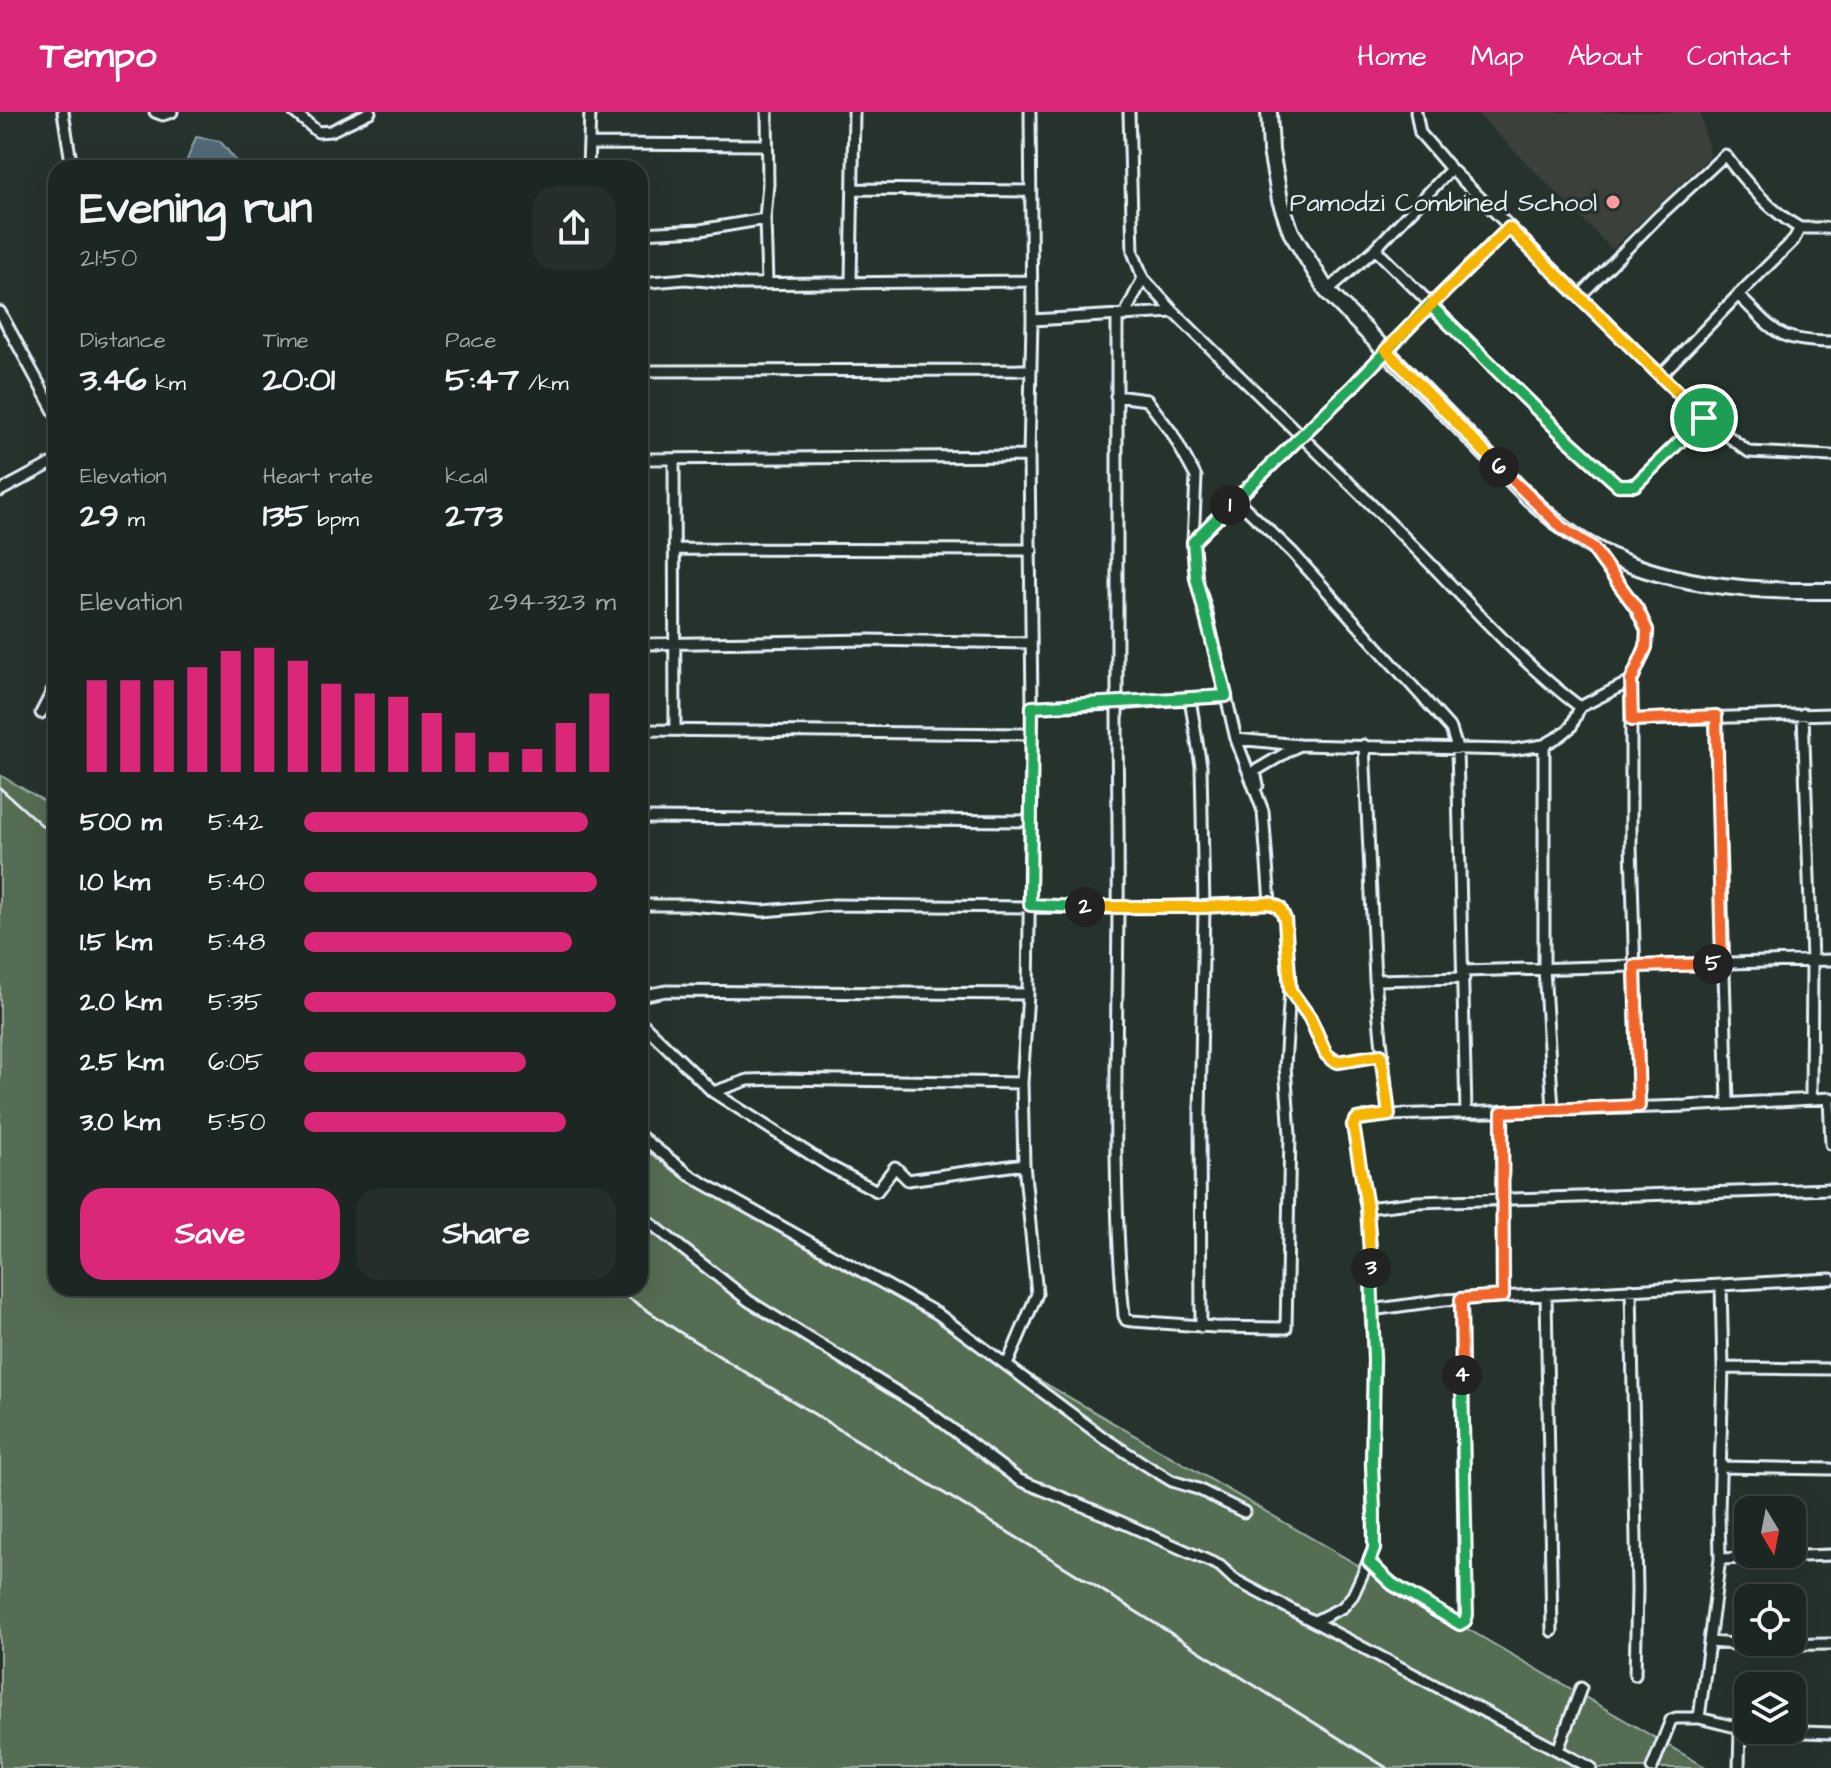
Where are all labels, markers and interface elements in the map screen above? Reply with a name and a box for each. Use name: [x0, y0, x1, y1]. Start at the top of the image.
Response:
text: Tempo: [40, 30, 156, 82]
text: Home: [1357, 37, 1427, 76]
text: Map: [1471, 37, 1524, 76]
text: About: [1568, 37, 1643, 76]
text: Contact: [1687, 37, 1791, 76]
text: Evening run: [80, 179, 312, 240]
place label: Pamodzi Combined School: [1290, 185, 1597, 221]
button: share: [532, 186, 616, 270]
marker: Pamodzi Combined School: [1604, 193, 1622, 211]
text: 21:50: [80, 240, 137, 276]
text: Distance: [80, 325, 166, 356]
text: Time: [263, 325, 309, 356]
text: Pace: [445, 325, 496, 356]
text: 3.46: [80, 356, 147, 404]
text: 20:01: [263, 356, 335, 404]
text: 5:47: [445, 356, 519, 404]
text: km: [147, 368, 186, 399]
text: /km: [519, 368, 569, 399]
pin: [1670, 384, 1738, 452]
icon: arrive: [1682, 396, 1726, 440]
pin: 6: [1479, 447, 1519, 487]
text: 6: [1492, 451, 1506, 482]
text: Elevation: [80, 461, 167, 492]
text: Heart rate: [263, 461, 373, 492]
text: kcal: [445, 461, 487, 492]
pin: 1: [1210, 485, 1250, 525]
text: 1: [1229, 489, 1231, 520]
text: 29: [80, 492, 119, 540]
text: 135: [263, 492, 308, 540]
text: 273: [445, 492, 503, 540]
text: m: [119, 504, 145, 535]
text: bpm: [308, 504, 359, 535]
text: Elevation: [80, 584, 182, 620]
text: 294–323 m: [489, 584, 616, 620]
text: 500 m: [80, 804, 162, 840]
text: 5:42: [208, 804, 263, 840]
text: 1.0 km: [80, 864, 150, 900]
text: 5:40: [208, 864, 265, 900]
pin: 2: [1065, 887, 1105, 927]
text: 2: [1079, 891, 1091, 922]
text: 1.5 km: [80, 924, 152, 960]
text: 5:48: [208, 924, 265, 960]
pin: 5: [1693, 944, 1733, 984]
text: 5: [1705, 948, 1721, 979]
text: 2.0 km: [80, 984, 162, 1020]
text: 5:35: [208, 984, 262, 1020]
text: 2.5 km: [80, 1044, 164, 1080]
text: 6:05: [208, 1044, 263, 1080]
text: 3.0 km: [80, 1104, 160, 1140]
text: 5:50: [208, 1104, 266, 1140]
button: Save: [80, 1188, 340, 1280]
button: Share: [356, 1188, 616, 1280]
pin: 3: [1351, 1248, 1391, 1288]
text: 3: [1365, 1252, 1377, 1283]
pin: 4: [1442, 1355, 1482, 1395]
text: 4: [1455, 1359, 1469, 1390]
north arrow: [1734, 1496, 1806, 1568]
map controls: [1734, 1496, 1806, 1744]
button: locate: [1734, 1584, 1806, 1656]
button: layers: [1734, 1672, 1806, 1744]

